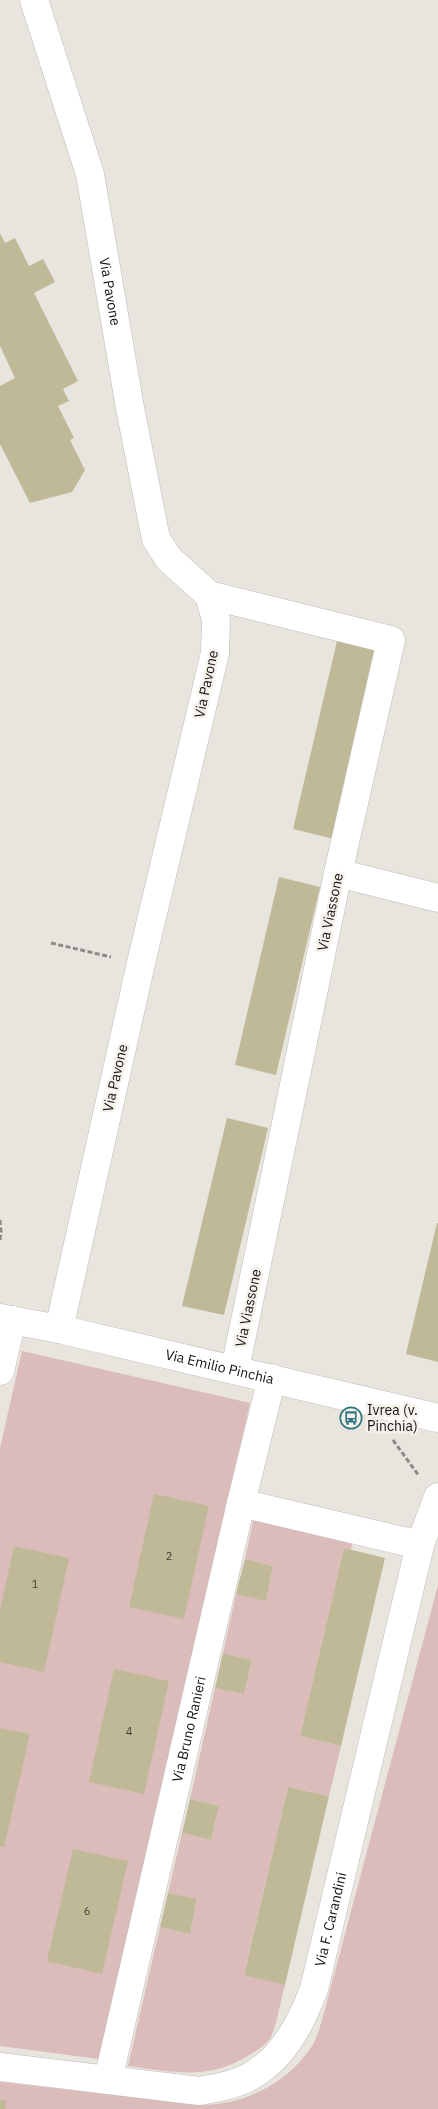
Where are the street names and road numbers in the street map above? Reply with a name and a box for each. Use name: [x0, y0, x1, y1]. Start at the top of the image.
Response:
street label: Via Pavone: [95, 256, 125, 327]
street label: Via Pavone: [190, 648, 222, 720]
street label: Via Viassone: [313, 871, 347, 953]
street label: Via Pavone: [98, 1042, 132, 1114]
street label: Via Viassone: [231, 1267, 265, 1349]
street label: Via Emilio Pinchia: [163, 1345, 276, 1388]
street label: Via Bruno Ranieri: [168, 1674, 210, 1784]
street label: Via F. Carandini: [311, 1870, 351, 1968]

